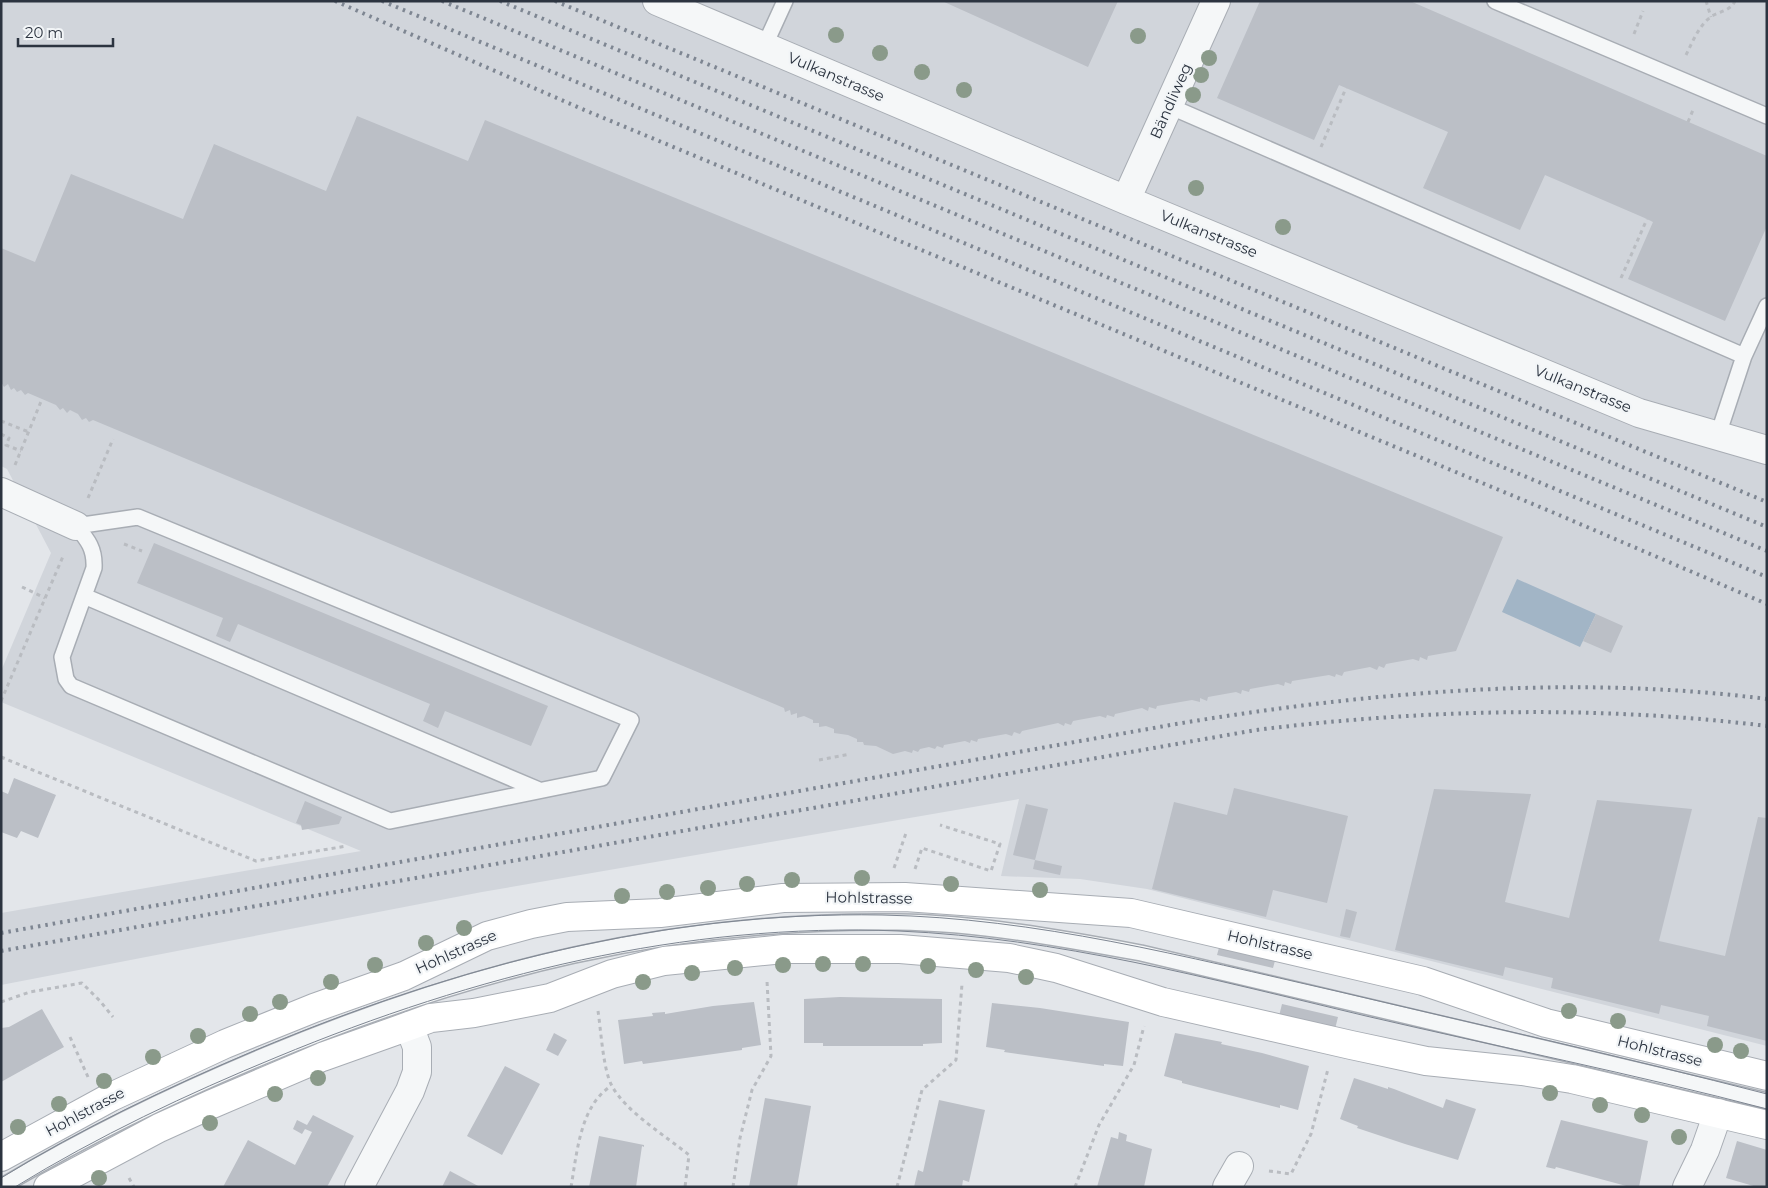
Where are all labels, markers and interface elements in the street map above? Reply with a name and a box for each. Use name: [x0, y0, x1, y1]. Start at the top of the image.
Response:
scale bar: [18, 15, 112, 47]
text: 20 m: [25, 23, 63, 42]
street label: Vulkanstrasse: [785, 48, 887, 105]
street label: Bändliweg: [1145, 60, 1196, 142]
street label: Vulkanstrasse: [1158, 205, 1261, 262]
street label: Vulkanstrasse: [1532, 360, 1635, 417]
street label: Hohlstrasse: [825, 887, 913, 908]
street label: Hohlstrasse: [412, 925, 499, 978]
street label: Hohlstrasse: [1226, 925, 1315, 964]
street label: Hohlstrasse: [1616, 1031, 1705, 1070]
street label: Hohlstrasse: [42, 1083, 128, 1140]

